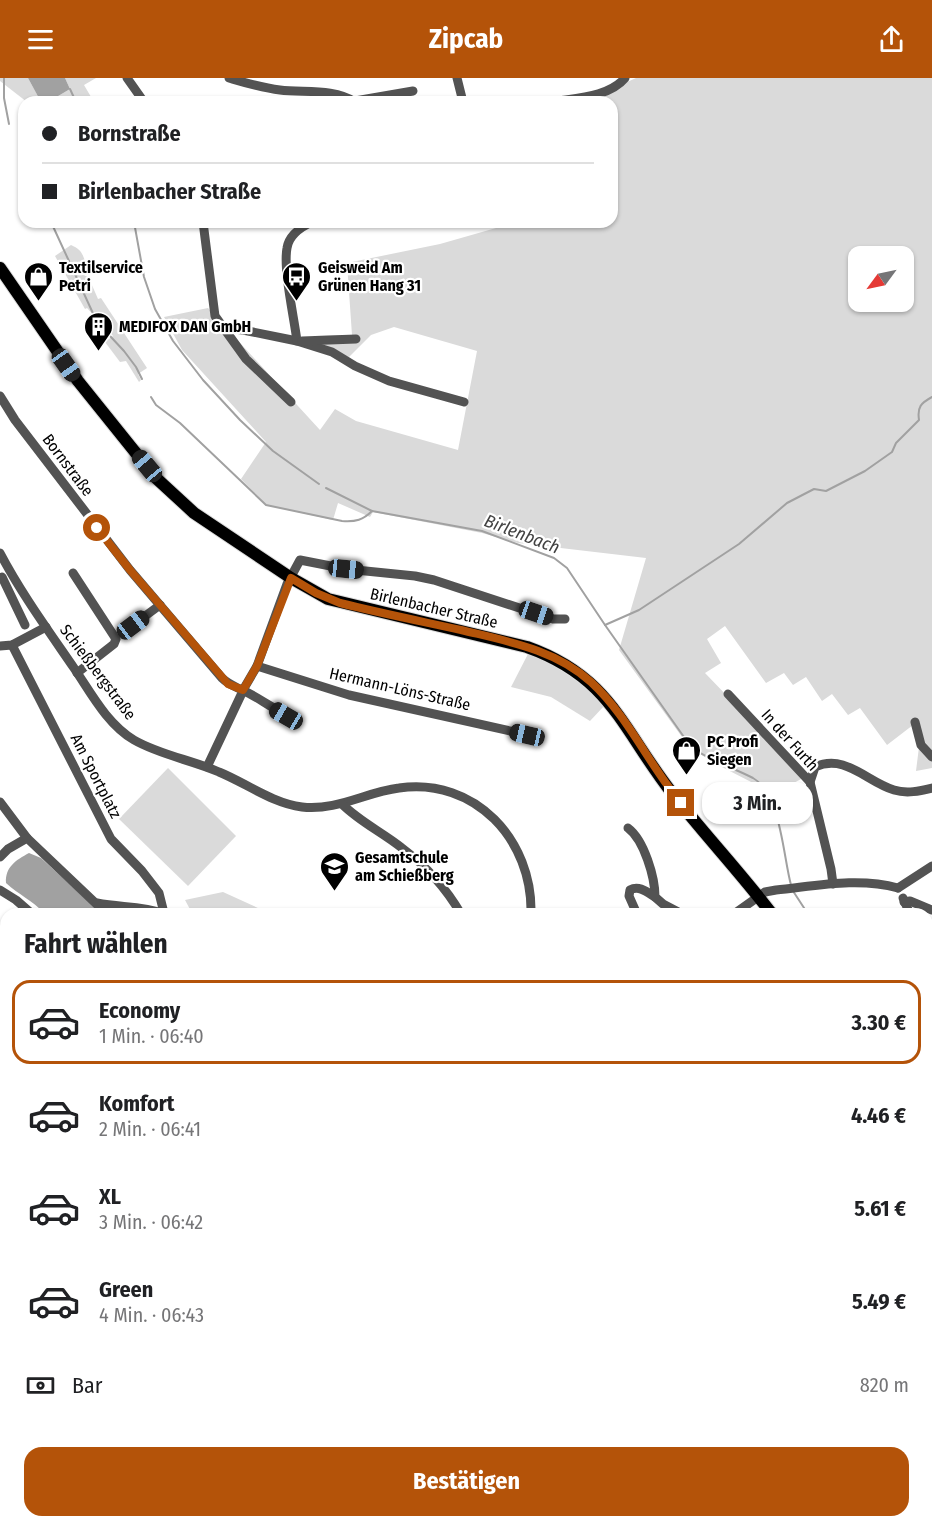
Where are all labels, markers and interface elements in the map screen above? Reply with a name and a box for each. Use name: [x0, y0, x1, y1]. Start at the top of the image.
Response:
icon: menu: [24, 23, 57, 56]
text: Zipcab: [429, 23, 503, 55]
icon: share: [875, 23, 908, 56]
text: Bornstraße: [78, 120, 181, 147]
text: Birlenbacher Straße: [78, 178, 261, 205]
north arrow: [848, 246, 914, 312]
map controls: [848, 246, 914, 312]
place label: Textilservice Petri: [59, 258, 143, 295]
place label: Geisweid Am Grünen Hang 31: [318, 258, 421, 295]
shop icon: Textilservice Petri: [22, 260, 54, 302]
bus stop icon: Geisweid Am Grünen Hang 31: [281, 260, 313, 302]
building icon: MEDIFOX DAN GmbH: [82, 310, 114, 352]
place label: MEDIFOX DAN GmbH: [119, 317, 251, 336]
car: [48, 345, 84, 385]
street label: Bornstraße: [39, 430, 98, 500]
car: [129, 446, 165, 486]
water label: Birlenbach: [481, 510, 563, 558]
route start: [83, 514, 110, 541]
car: [327, 558, 365, 580]
street label: Birlenbacher Straße: [368, 584, 500, 632]
car: [516, 599, 556, 627]
car: [113, 607, 153, 643]
street label: Schießbergstraße: [56, 621, 140, 723]
street label: Hermann-Löns-Straße: [328, 664, 472, 714]
car: [266, 699, 306, 733]
street label: In der Furth: [757, 705, 823, 775]
car: [507, 722, 547, 748]
street label: Am Sportplatz: [67, 731, 125, 821]
place label: PC Profi Siegen: [707, 732, 759, 769]
shop icon: PC Profi Siegen: [670, 734, 702, 776]
callout: 3 Min.: [702, 782, 813, 824]
route end: [667, 789, 694, 816]
text: 3 Min.: [733, 791, 782, 815]
place label: Gesamtschule am Schießberg: [355, 848, 454, 885]
school or university icon: Gesamtschule am Schießberg: [318, 850, 350, 892]
text: Fahrt wählen: [24, 928, 168, 960]
icon: car: [27, 995, 81, 1049]
text: Economy: [99, 997, 180, 1024]
text: 3.30 €: [851, 1009, 906, 1036]
text: 1 Min. · 06:40: [99, 1024, 204, 1048]
icon: car: [27, 1088, 81, 1142]
text: Komfort: [99, 1090, 174, 1117]
text: 4.46 €: [851, 1102, 906, 1129]
text: 2 Min. · 06:41: [99, 1117, 201, 1141]
icon: car: [27, 1181, 81, 1235]
text: XL: [99, 1183, 121, 1210]
text: 5.61 €: [854, 1195, 906, 1222]
text: 3 Min. · 06:42: [99, 1210, 203, 1234]
icon: car: [27, 1274, 81, 1328]
text: Green: [99, 1276, 153, 1303]
text: 5.49 €: [852, 1288, 906, 1315]
text: 4 Min. · 06:43: [99, 1303, 204, 1327]
icon: cash: [24, 1369, 57, 1402]
text: Bar: [72, 1372, 103, 1399]
text: 820 m: [860, 1373, 909, 1397]
button: Bestätigen: [24, 1447, 909, 1516]

